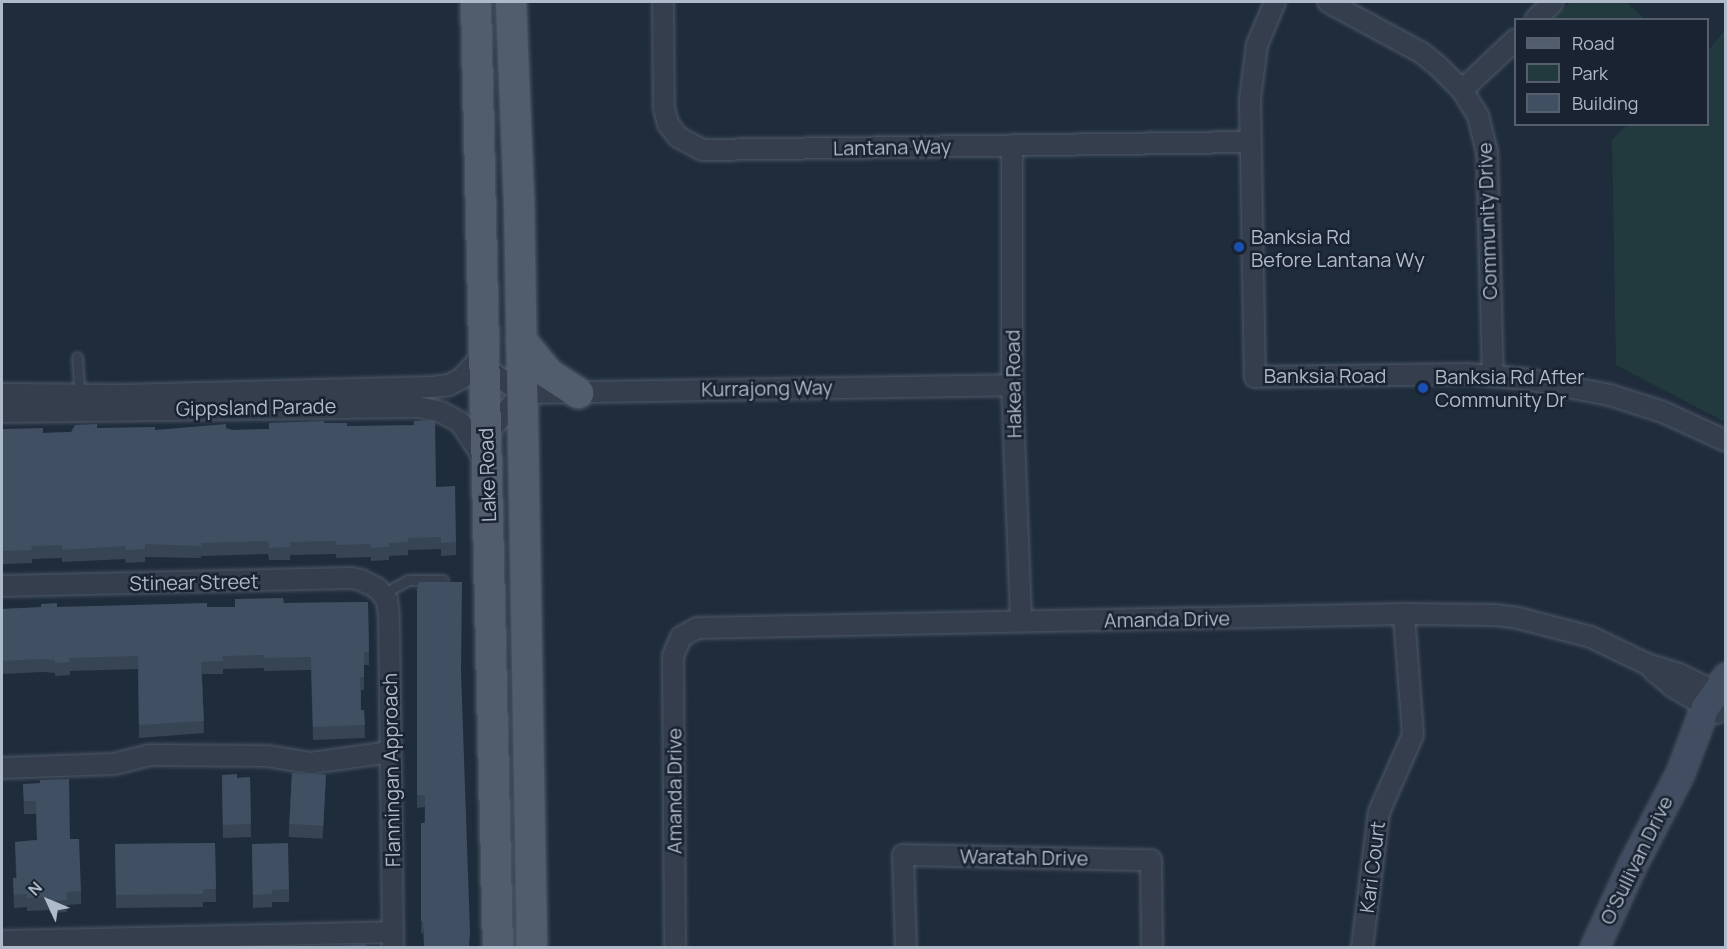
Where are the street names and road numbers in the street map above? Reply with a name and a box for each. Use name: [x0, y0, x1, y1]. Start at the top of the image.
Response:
street label: Lantana Way: [833, 134, 951, 160]
street label: Community Drive: [1472, 142, 1502, 300]
street label: Hakea Road: [1000, 330, 1026, 438]
street label: Banksia Road: [1264, 363, 1386, 387]
street label: Kurrajong Way: [701, 375, 833, 401]
street label: Gippsland Parade: [176, 394, 336, 420]
street label: Lake Road: [473, 428, 501, 522]
street label: Stinear Street: [129, 569, 259, 595]
street label: Amanda Drive: [1104, 606, 1230, 632]
street label: Flanningan Approach: [377, 673, 405, 867]
street label: Amanda Drive: [662, 728, 686, 854]
street label: O'Sullivan Drive: [1595, 792, 1677, 928]
street label: Kari Court: [1354, 820, 1390, 914]
street label: Waratah Drive: [960, 844, 1088, 870]

